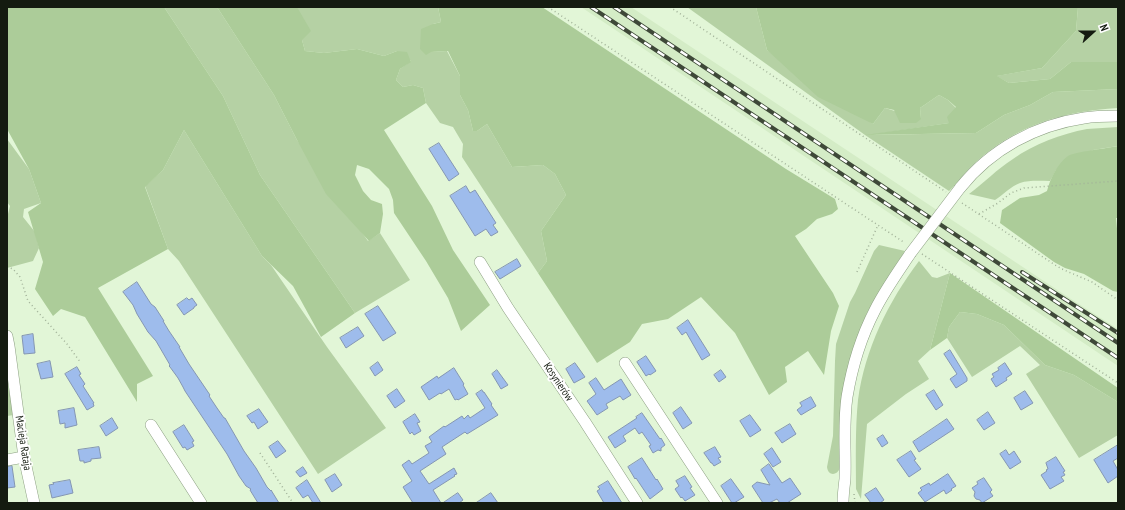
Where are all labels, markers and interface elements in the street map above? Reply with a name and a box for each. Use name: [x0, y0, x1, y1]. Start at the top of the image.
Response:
north arrow: [1073, 12, 1113, 52]
text: N: [1097, 22, 1112, 33]
street label: Kosynierów: [540, 360, 576, 404]
street label: Macieja Rataja: [12, 415, 34, 471]

